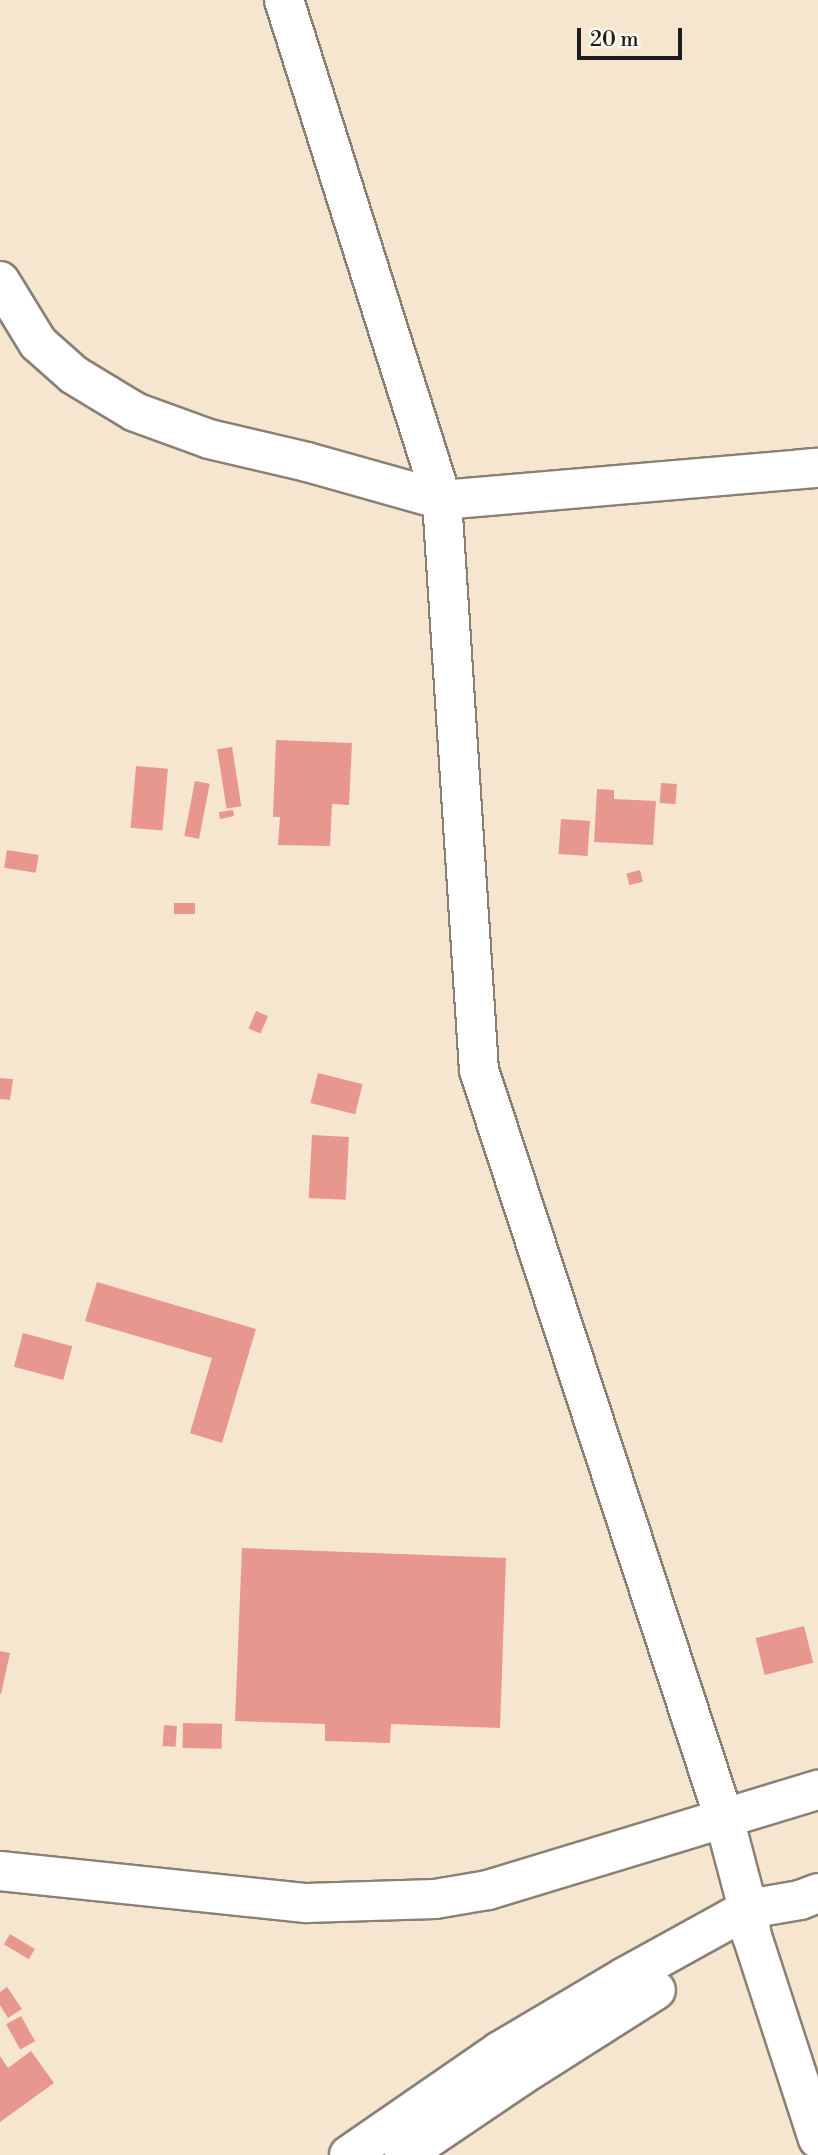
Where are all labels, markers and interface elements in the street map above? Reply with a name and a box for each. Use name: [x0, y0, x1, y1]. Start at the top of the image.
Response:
scale bar: [580, 14, 685, 58]
text: 20 m: [590, 27, 639, 53]

